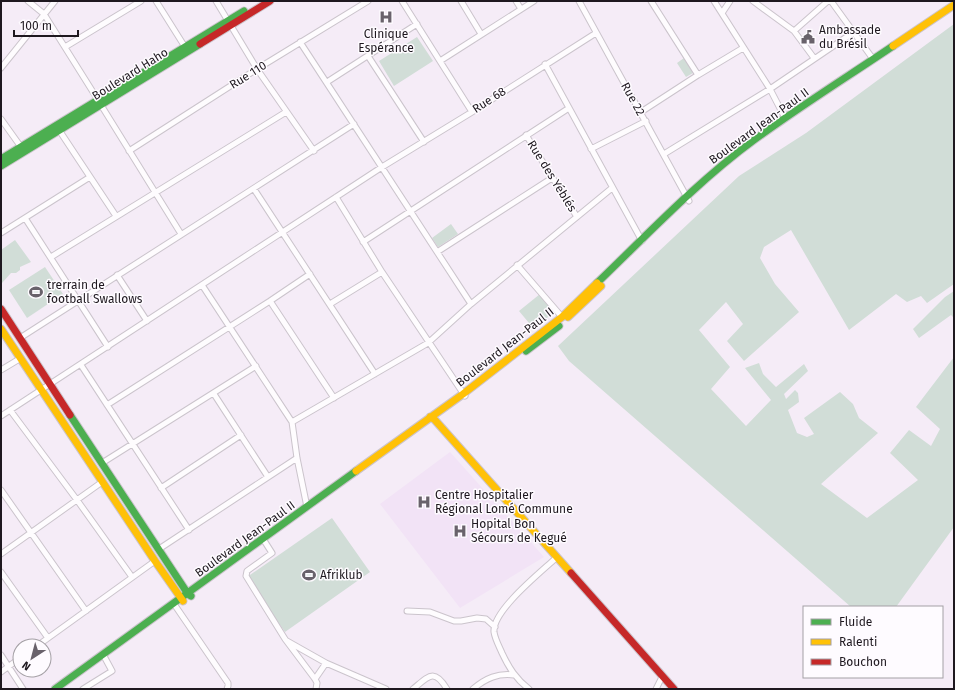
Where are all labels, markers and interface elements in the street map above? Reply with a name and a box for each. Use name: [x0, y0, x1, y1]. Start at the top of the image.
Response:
hospital icon: Clinique Espérance: [378, 9, 394, 25]
scale bar: [14, 12, 78, 38]
text: 100 m: [20, 19, 52, 33]
place label: Ambassade du Brésil: [819, 23, 881, 51]
place label: Clinique Espérance: [358, 27, 414, 55]
public building icon: Ambassade du Brésil: [800, 29, 816, 45]
street label: Boulevard Haho: [89, 45, 171, 103]
street label: Rue 110: [227, 58, 269, 92]
street label: Rue 22: [618, 80, 648, 118]
street label: Rue 68: [470, 84, 509, 116]
street label: Boulevard Jean-Paul II: [706, 85, 812, 167]
street label: Rue des Yéblés: [524, 138, 580, 215]
place label: trerrain de football Swallows: [47, 278, 143, 306]
sports icon: trerrain de football Swallows: [28, 284, 44, 300]
street label: Boulevard Jean-Paul II: [453, 304, 557, 390]
place label: Centre Hospitalier Régional Lomé Commune: [435, 488, 573, 516]
hospital icon: Centre Hospitalier Régional Lomé Commune: [416, 494, 432, 510]
street label: Boulevard Jean-Paul II: [192, 498, 298, 580]
place label: Hopital Bon Sécours de Kegué: [471, 517, 567, 545]
hospital icon: Hopital Bon Sécours de Kegué: [452, 523, 468, 539]
sports icon: Afriklub: [301, 567, 317, 583]
place label: Afriklub: [320, 568, 363, 582]
legend: [803, 606, 943, 678]
text: Fluide: [839, 615, 872, 629]
text: Ralenti: [839, 635, 877, 649]
north arrow: [12, 638, 52, 678]
text: Bouchon: [839, 655, 887, 669]
text: N: [20, 658, 33, 673]

